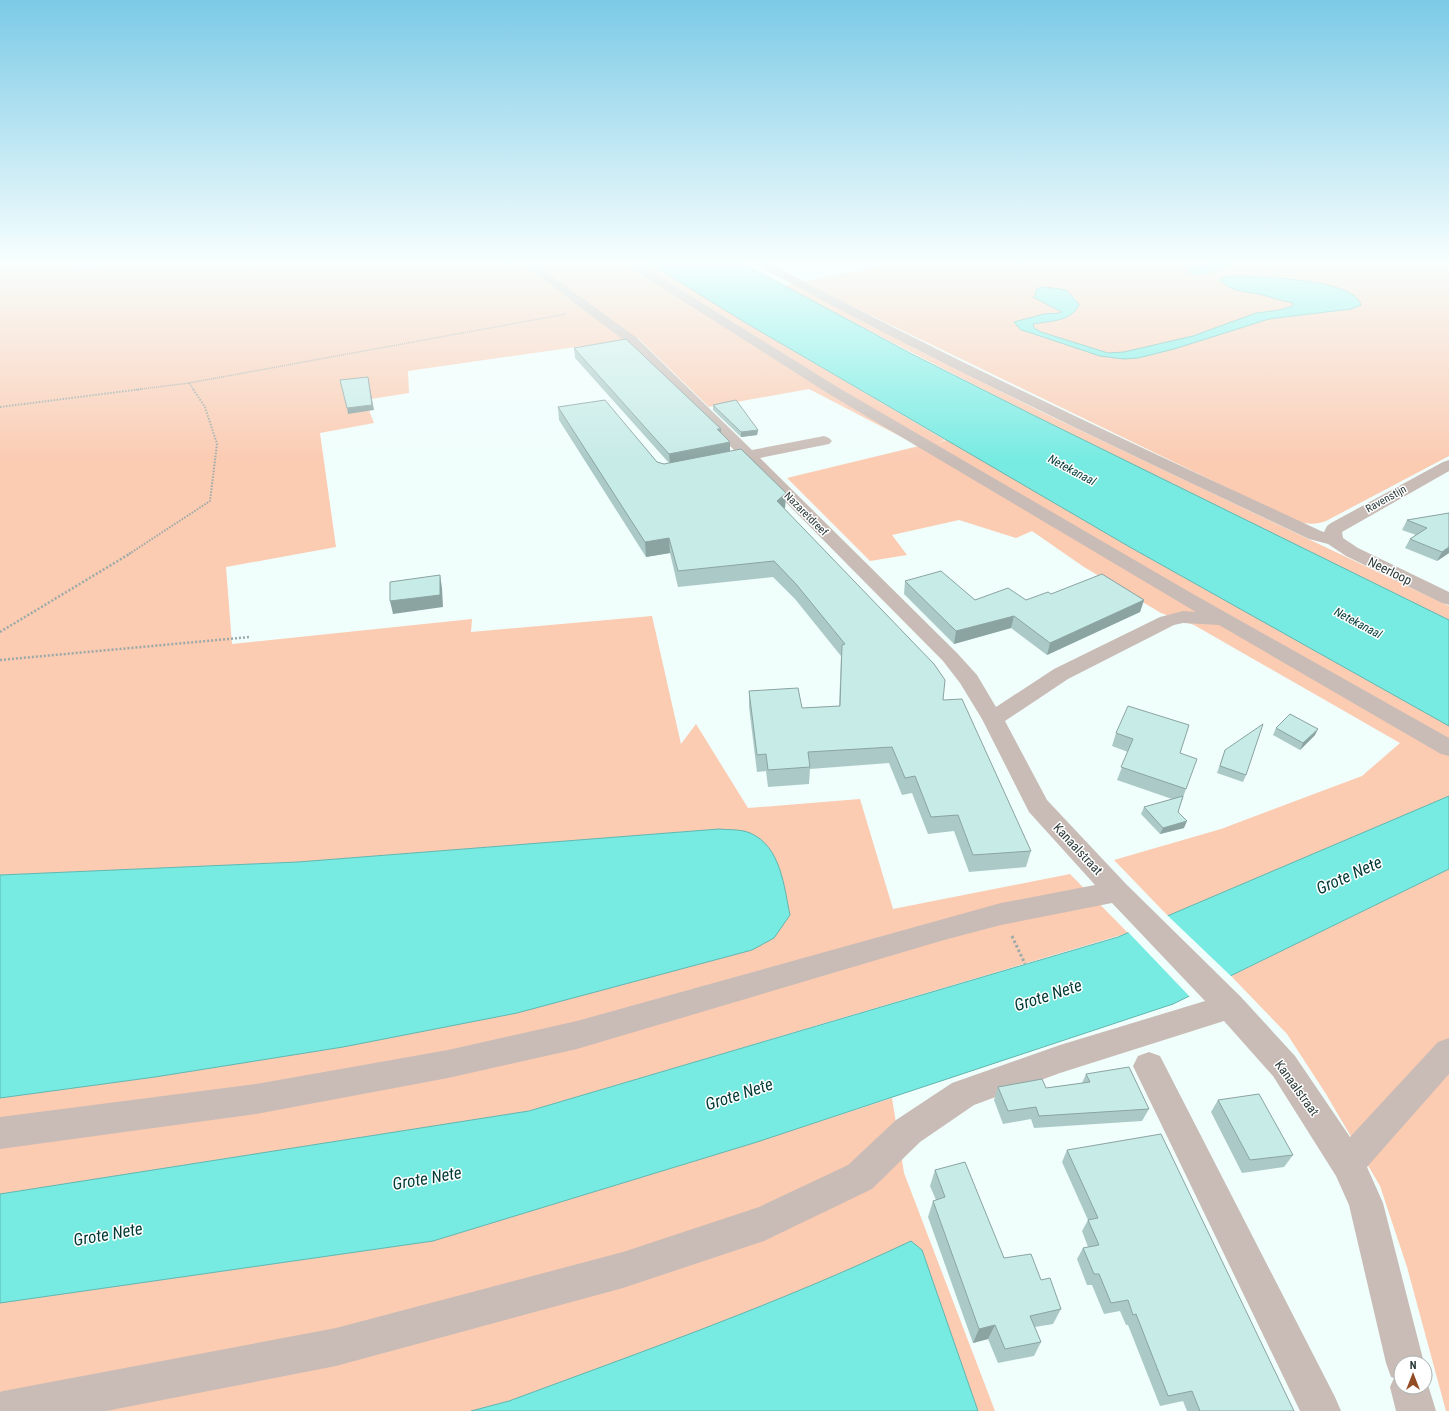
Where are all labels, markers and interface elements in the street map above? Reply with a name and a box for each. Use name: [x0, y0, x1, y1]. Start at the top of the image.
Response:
water label: Netekanaal: [1046, 452, 1098, 489]
street label: Ravenstijn: [1363, 482, 1409, 516]
street label: Nazaretdreef: [781, 489, 831, 539]
street label: Neerloop: [1366, 554, 1414, 588]
water label: Netekanaal: [1332, 605, 1384, 642]
street label: Kanaalstraat: [1050, 820, 1106, 878]
water label: Grote Nete: [1313, 852, 1385, 898]
water label: Grote Nete: [1012, 975, 1085, 1015]
street label: Kanaalstraat: [1272, 1057, 1322, 1119]
water label: Grote Nete: [703, 1074, 776, 1114]
water label: Grote Nete: [391, 1162, 463, 1194]
water label: Grote Nete: [72, 1218, 144, 1250]
north arrow: [1393, 1355, 1433, 1395]
text: N: [1410, 1359, 1417, 1372]

